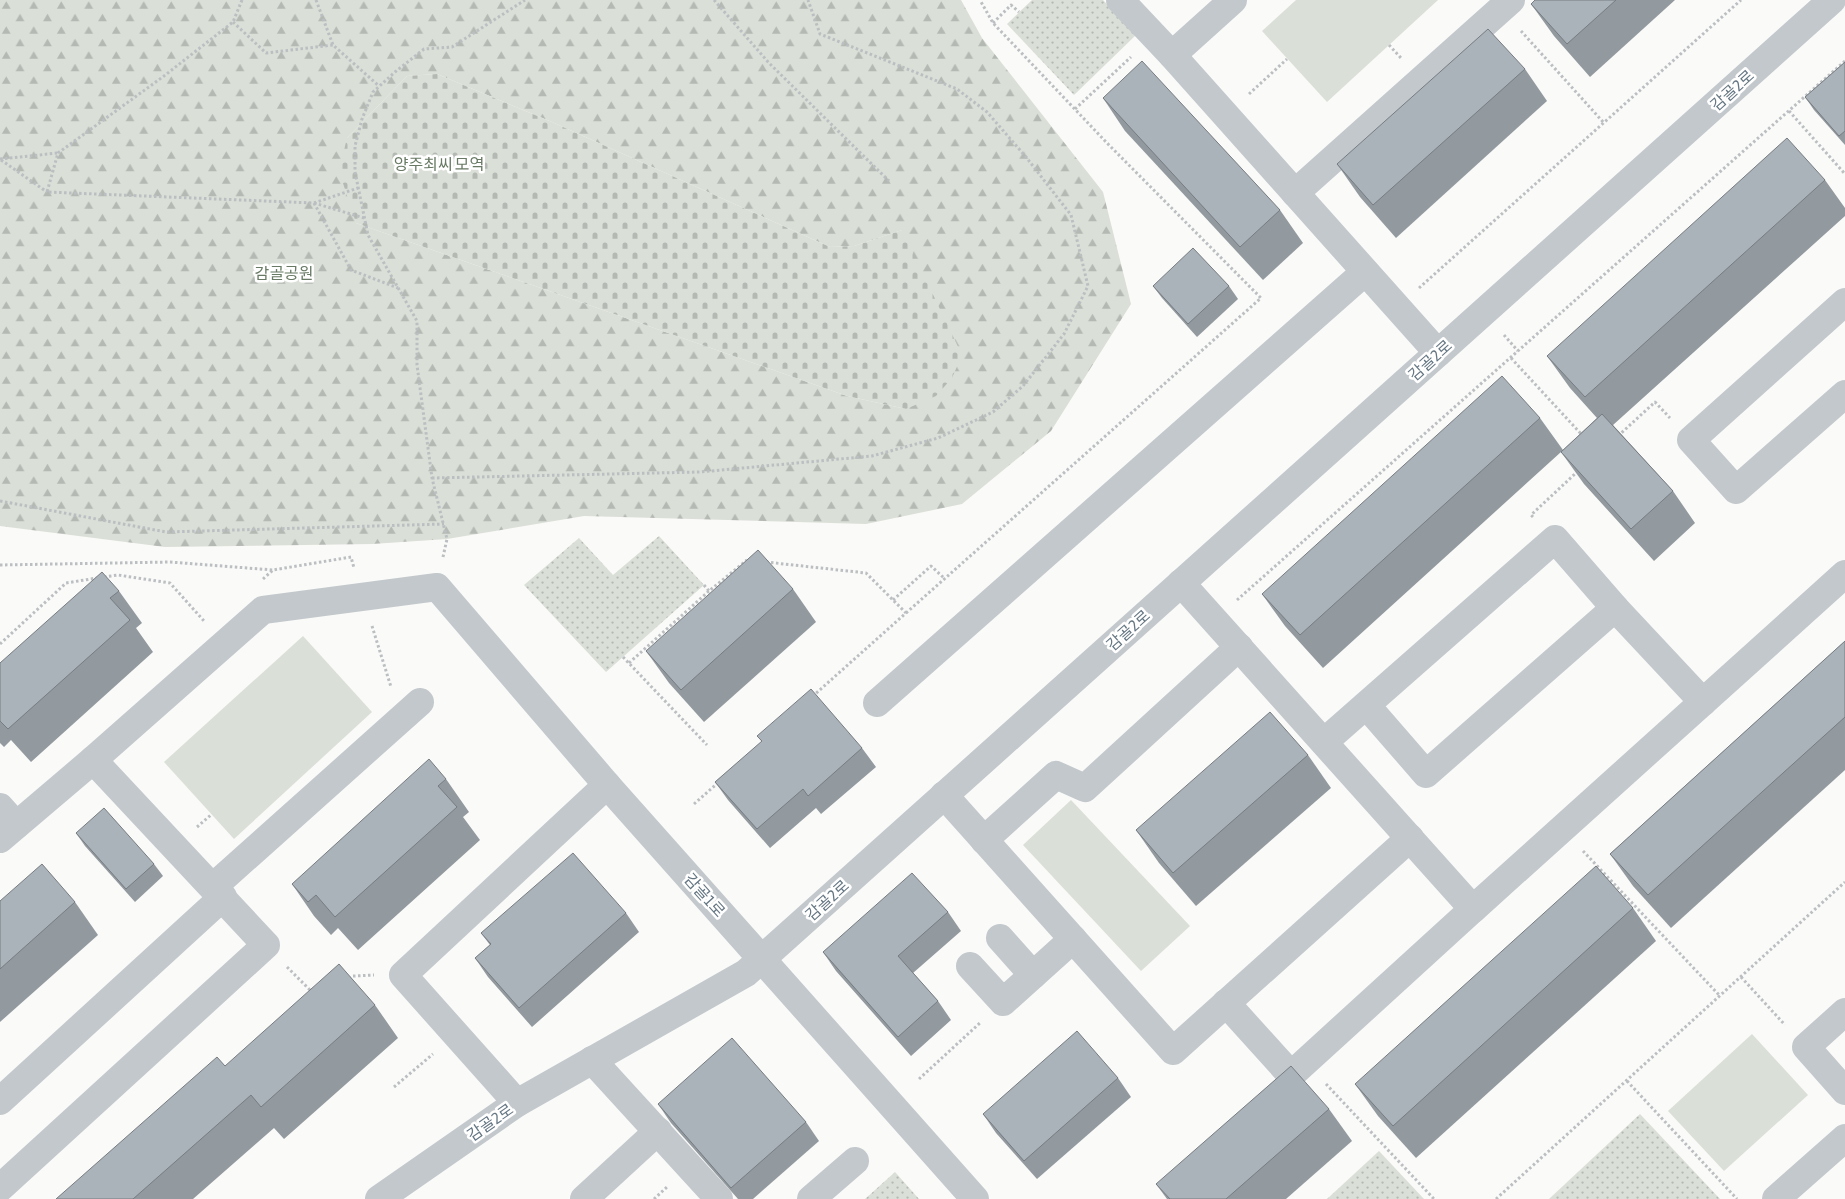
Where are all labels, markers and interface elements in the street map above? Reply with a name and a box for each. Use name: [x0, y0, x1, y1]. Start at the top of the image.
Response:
street label: 감골2로: [1707, 66, 1757, 114]
park label: 양주최씨 모역: [394, 155, 484, 173]
park label: 감골공원: [255, 264, 313, 282]
street label: 감골2로: [1405, 336, 1455, 384]
street label: 감골2로: [1103, 606, 1153, 654]
street label: 감골1로: [681, 870, 729, 920]
street label: 감골2로: [802, 876, 852, 924]
street label: 감골2로: [464, 1100, 517, 1144]

